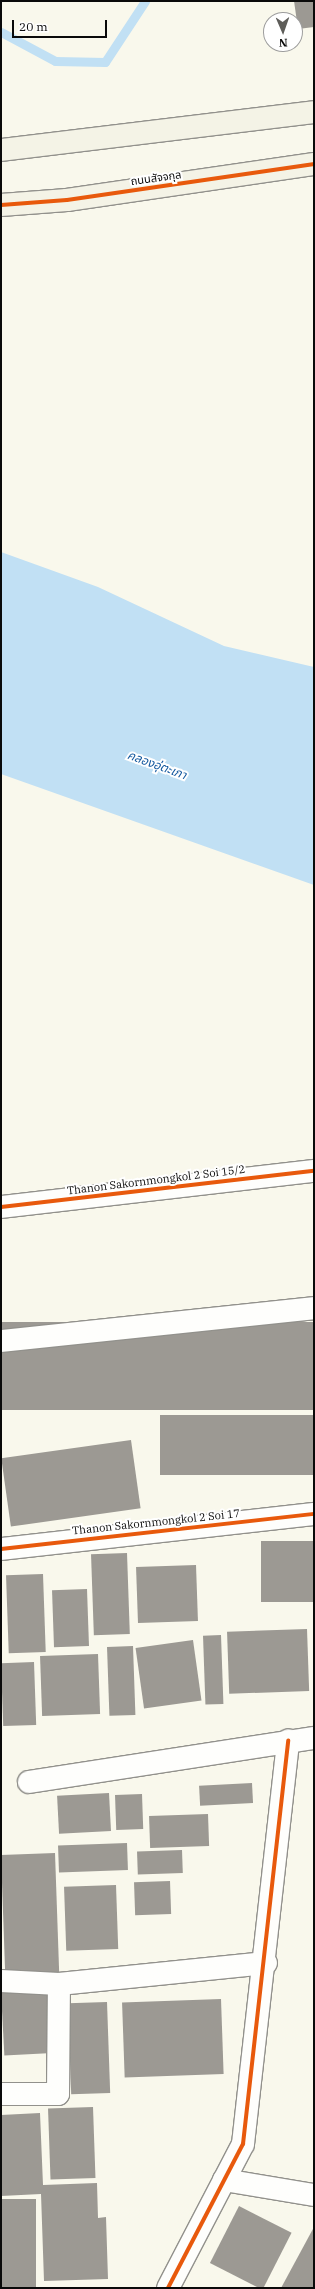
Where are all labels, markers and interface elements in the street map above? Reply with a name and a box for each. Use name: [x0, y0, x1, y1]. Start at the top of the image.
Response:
scale bar: [14, 12, 109, 38]
north arrow: [263, 12, 303, 52]
text: 20 m: [19, 19, 48, 34]
text: N: [279, 36, 288, 50]
street label: ถนนสัจจกุล: [130, 168, 182, 188]
water label: คลองอุ่ตะเภา: [126, 748, 188, 782]
street label: Thanon Sakornmongkol 2 Soi 15/2: [66, 1163, 246, 1197]
street label: Thanon Sakornmongkol 2 Soi 17: [71, 1507, 241, 1537]

